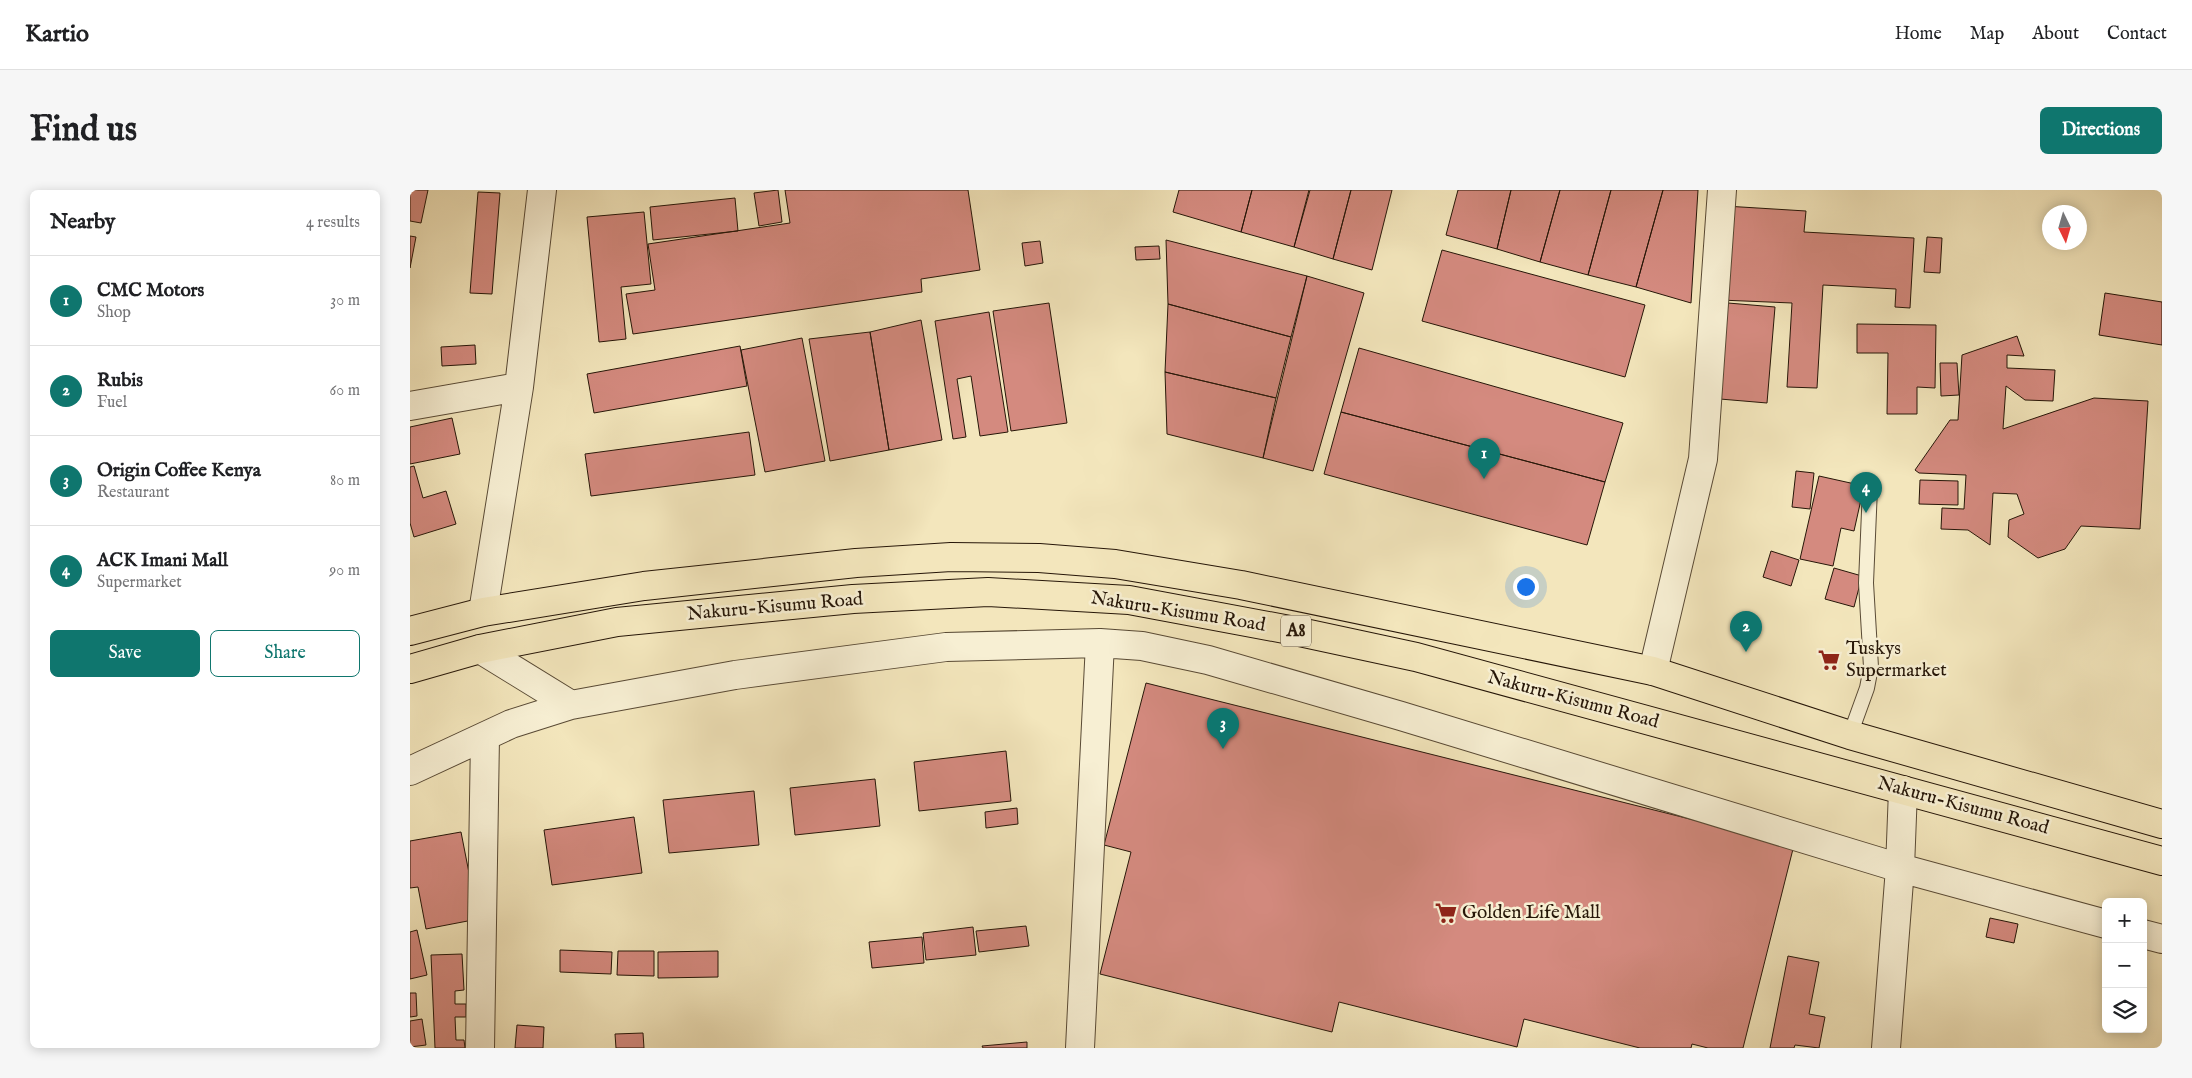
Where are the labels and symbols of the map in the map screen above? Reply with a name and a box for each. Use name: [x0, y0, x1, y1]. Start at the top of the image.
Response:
north arrow: [2042, 205, 2087, 250]
pin: 1: [1468, 438, 1500, 479]
pin: 4: [1850, 472, 1882, 513]
your location: [1513, 574, 1539, 600]
street label: Nakuru-Kisumu Road: [1089, 586, 1268, 638]
street label: Nakuru-Kisumu Road: [686, 587, 865, 627]
pin: 2: [1730, 611, 1762, 652]
road number: A8: [1281, 616, 1311, 646]
place label: Tuskys Supermarket: [1846, 637, 1947, 683]
supermarket icon: Tuskys Supermarket: [1816, 647, 1842, 673]
street label: Nakuru-Kisumu Road: [1485, 666, 1662, 735]
pin: 3: [1207, 708, 1239, 749]
street label: Nakuru-Kisumu Road: [1875, 772, 2052, 841]
supermarket icon: Golden Life Mall: [1433, 900, 1459, 926]
place label: Golden Life Mall: [1462, 901, 1601, 925]

